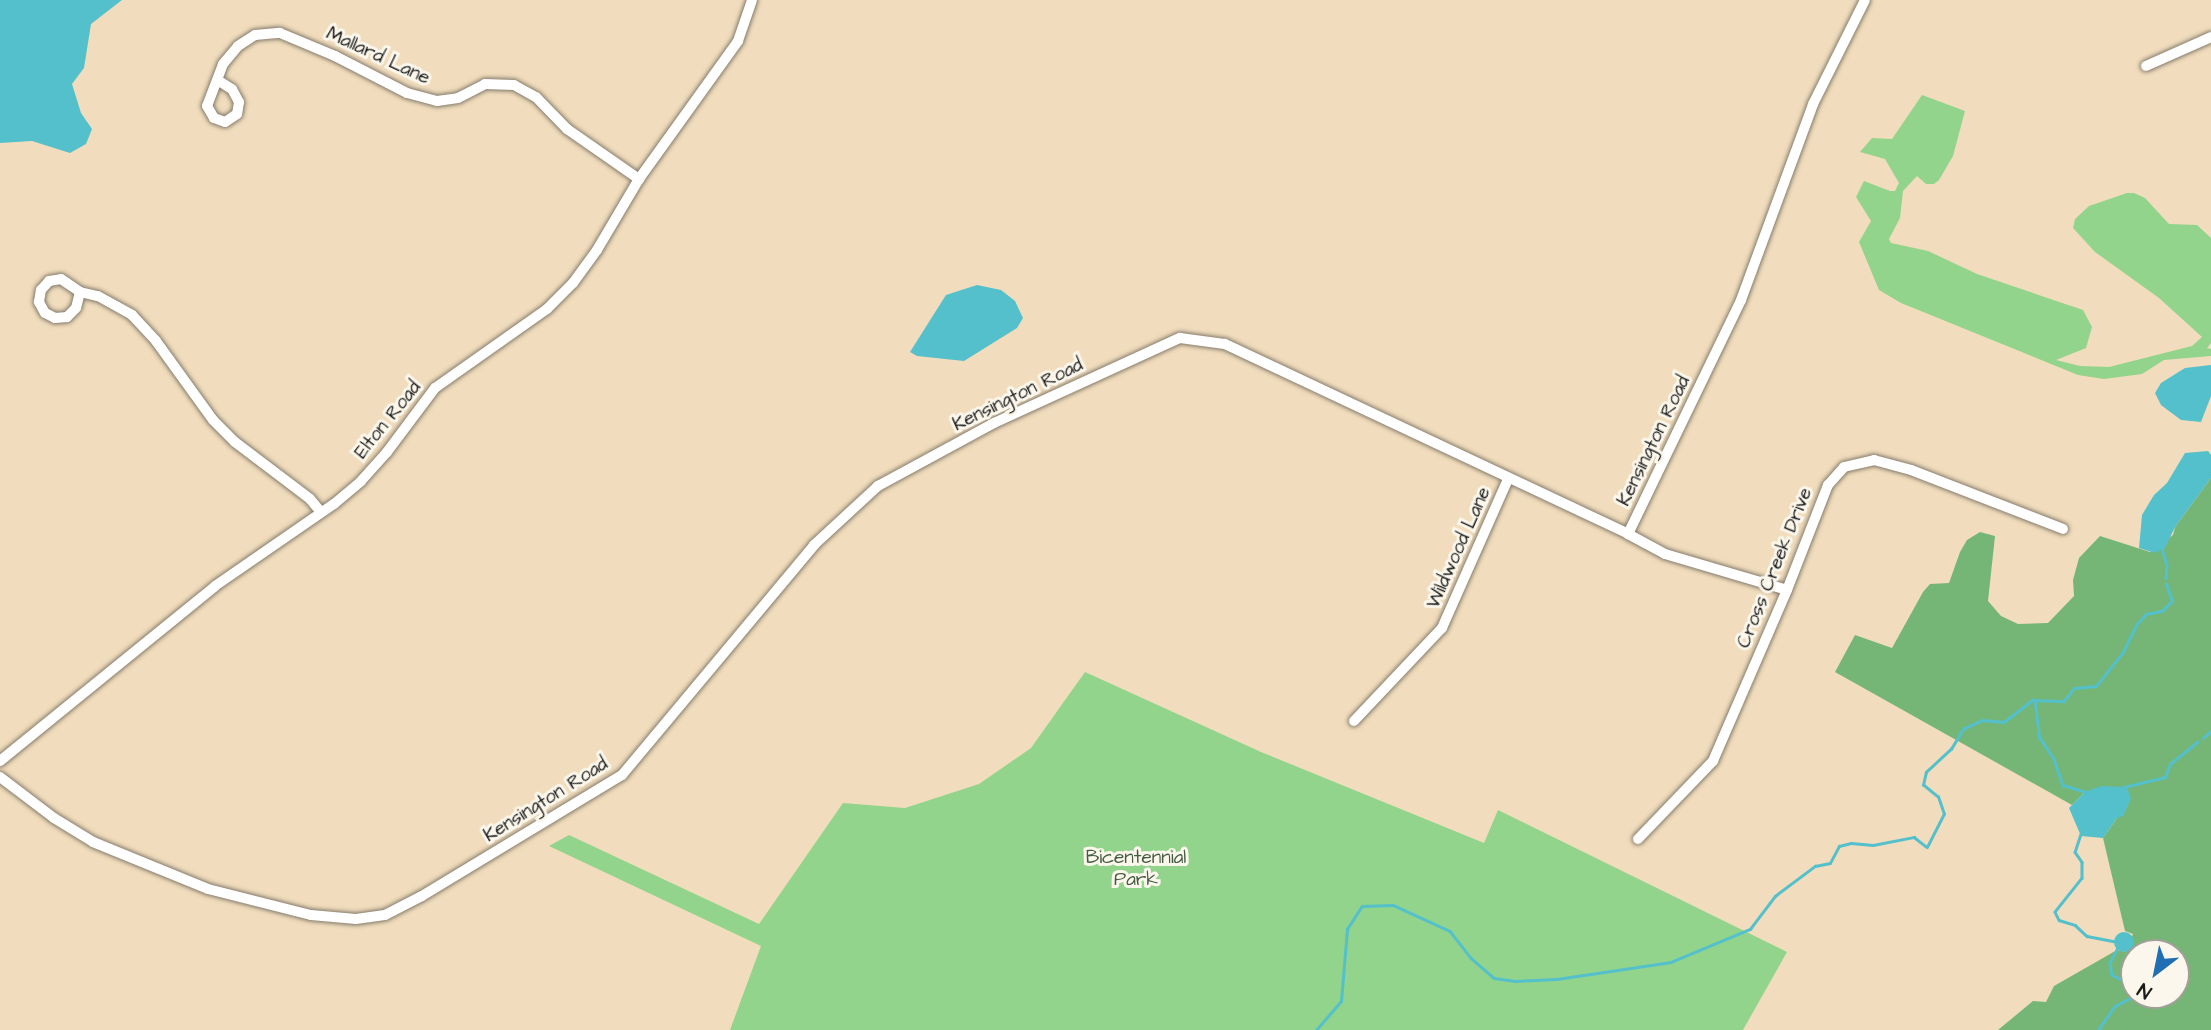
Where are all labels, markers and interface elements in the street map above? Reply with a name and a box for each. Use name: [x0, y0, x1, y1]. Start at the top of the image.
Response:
street label: Mallard Lane: [323, 22, 433, 90]
street label: Kensington Road: [949, 354, 1087, 436]
street label: Kensington Road: [1613, 372, 1695, 510]
street label: Elton Road: [350, 377, 426, 463]
street label: Wildwood Lane: [1422, 484, 1496, 612]
street label: Cross Creek Drive: [1732, 485, 1818, 651]
street label: Kensington Road: [480, 753, 612, 847]
park label: Bicentennial Park: [1086, 847, 1186, 891]
north arrow: [2120, 939, 2190, 1009]
text: N: [2132, 976, 2157, 1005]

